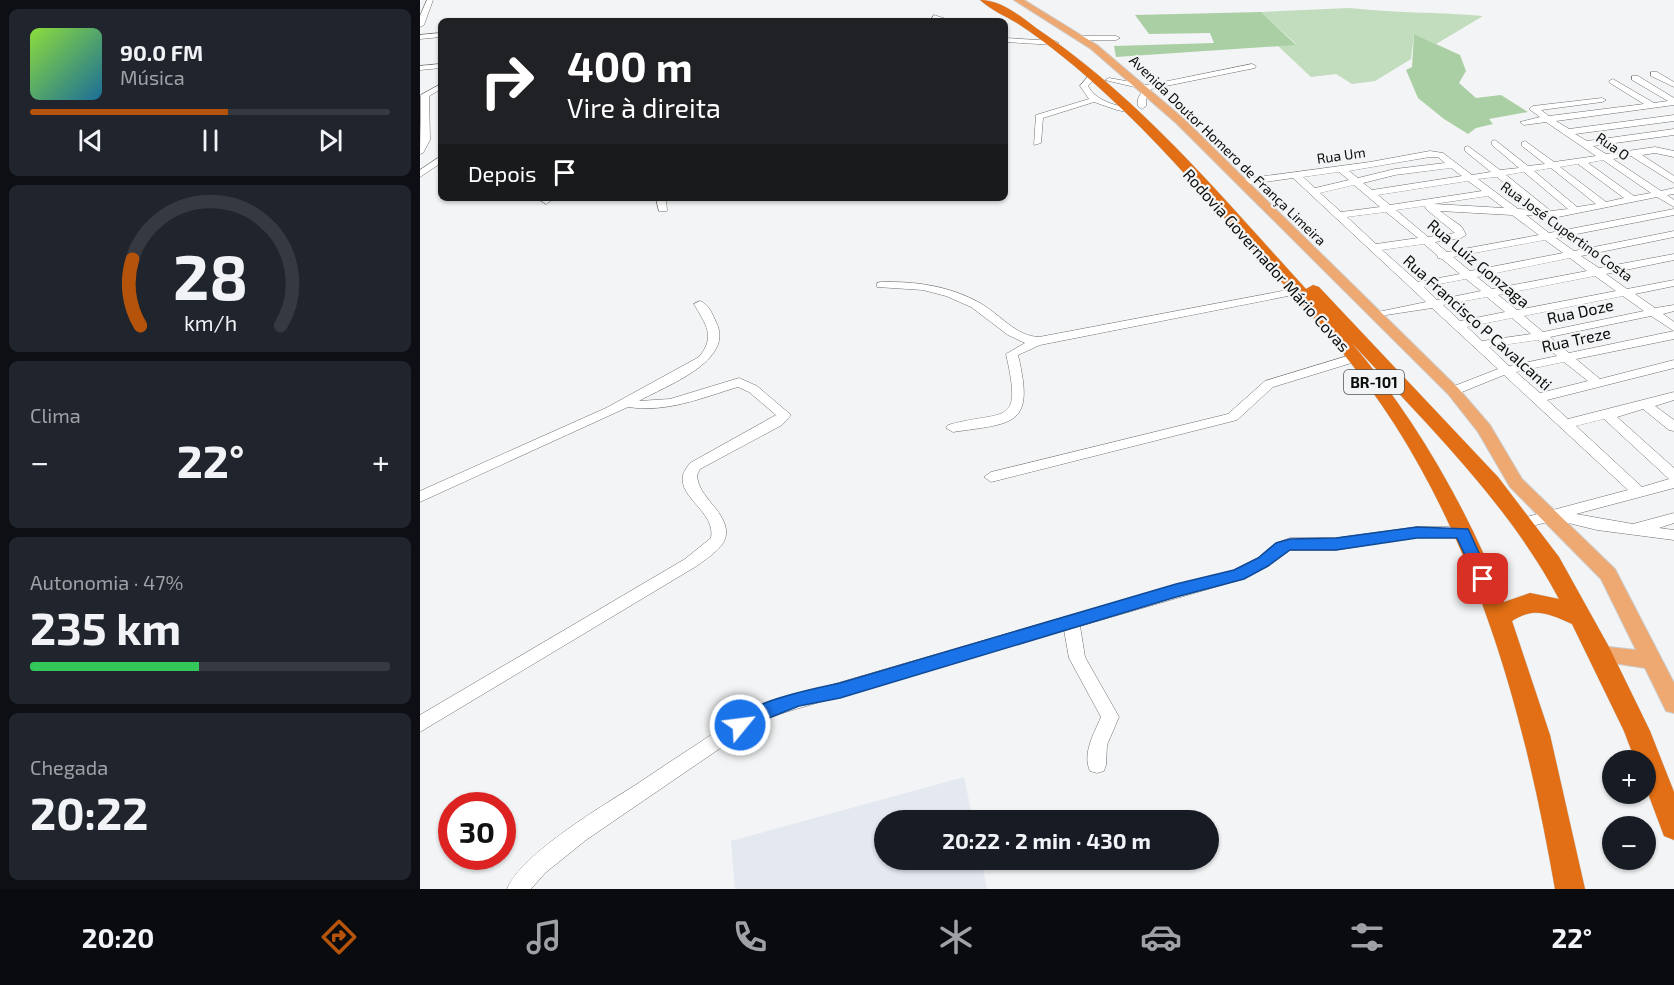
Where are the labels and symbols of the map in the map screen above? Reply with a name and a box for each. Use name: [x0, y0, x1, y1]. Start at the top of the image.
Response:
street label: Avenida Doutor Homero de França Limeira: [1126, 51, 1330, 249]
street label: Rua O: [1593, 128, 1633, 164]
street label: Rua Um: [1316, 143, 1366, 167]
street label: Rodovia Governador Mário Covas: [1180, 165, 1354, 355]
street label: Rua José Cupertino Costa: [1498, 177, 1636, 285]
street label: Rua Luiz Gonzaga: [1424, 215, 1534, 311]
street label: Rua Francisco P Cavalcanti: [1400, 250, 1556, 394]
street label: Rua Doze: [1545, 295, 1615, 327]
street label: Rua Treze: [1540, 322, 1612, 356]
road number: BR-101: [1344, 370, 1404, 394]
pin: [1457, 553, 1508, 604]
position arrow: [708, 693, 772, 757]
speed limit sign: 30: [438, 792, 516, 870]

